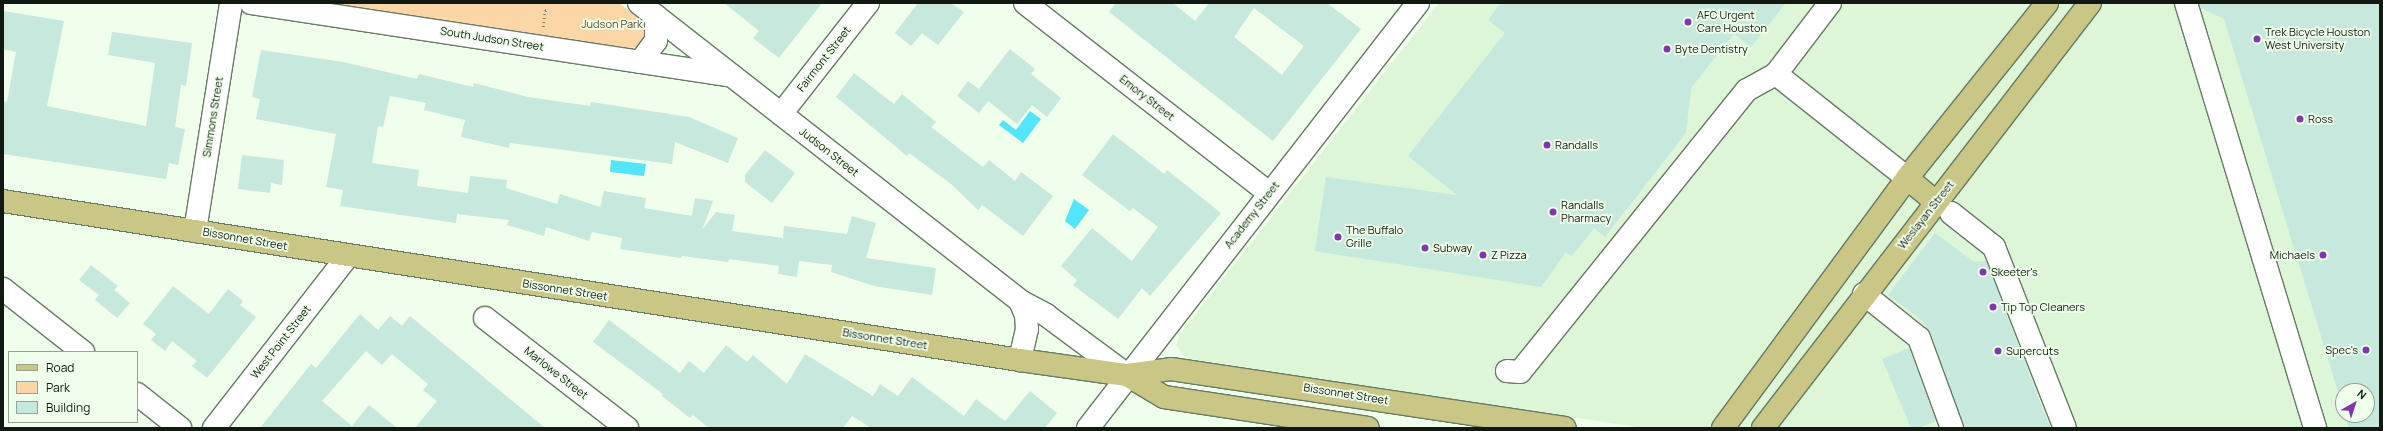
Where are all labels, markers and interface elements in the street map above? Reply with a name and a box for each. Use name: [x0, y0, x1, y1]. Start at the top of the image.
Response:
place label: AFC Urgent Care Houston: [1697, 9, 1767, 35]
marker: AFC Urgent Care Houston: [1682, 16, 1694, 28]
park label: Judson Park: [581, 17, 643, 31]
street label: South Judson Street: [439, 24, 545, 54]
street label: Fairmont Street: [794, 24, 854, 94]
place label: Trek Bicycle Houston West University: [2265, 26, 2370, 52]
marker: Trek Bicycle Houston West University: [2252, 34, 2262, 44]
place label: Byte Dentistry: [1675, 42, 1748, 56]
marker: Byte Dentistry: [1662, 44, 1672, 54]
street label: Emory Street: [1117, 72, 1177, 124]
street label: Simmons Street: [200, 76, 226, 158]
place label: Ross: [2308, 112, 2333, 126]
marker: Ross: [2295, 114, 2305, 124]
street label: Judson Street: [797, 125, 861, 179]
place label: Randalls: [1555, 138, 1598, 152]
marker: Randalls: [1542, 140, 1552, 150]
street label: Weslayan Street: [1895, 178, 1957, 252]
street label: Academy Street: [1222, 179, 1282, 251]
place label: Randalls Pharmacy: [1561, 199, 1611, 225]
marker: Randalls Pharmacy: [1548, 207, 1558, 217]
place label: The Buffalo Grille: [1346, 224, 1403, 250]
street label: Bissonnet Street: [202, 225, 288, 253]
marker: The Buffalo Grille: [1333, 232, 1343, 242]
place label: Subway: [1433, 241, 1472, 255]
marker: Subway: [1420, 243, 1430, 253]
place label: Z Pizza: [1491, 248, 1527, 262]
place label: Michaels: [2270, 248, 2315, 262]
marker: Z Pizza: [1478, 250, 1488, 260]
marker: Michaels: [2318, 250, 2328, 260]
place label: Skeeter's: [1991, 265, 2038, 279]
marker: Skeeter's: [1978, 267, 1988, 277]
street label: Bissonnet Street: [522, 277, 608, 303]
place label: Tip Top Cleaners: [2001, 300, 2085, 314]
marker: Tip Top Cleaners: [1988, 302, 1998, 312]
street label: West Point Street: [248, 303, 314, 381]
street label: Bissonnet Street: [842, 326, 928, 352]
place label: Spec's: [2325, 343, 2358, 357]
street label: Marlowe Street: [521, 344, 591, 402]
place label: Supercuts: [2006, 344, 2059, 358]
marker: Spec's: [2361, 345, 2371, 355]
marker: Supercuts: [1993, 346, 2003, 356]
legend: [8, 351, 138, 423]
text: Road: [46, 359, 74, 376]
text: Park: [46, 379, 70, 396]
street label: Bissonnet Street: [1303, 381, 1389, 407]
north arrow: [2335, 383, 2375, 423]
text: N: [2354, 386, 2370, 402]
text: Building: [46, 399, 90, 416]

